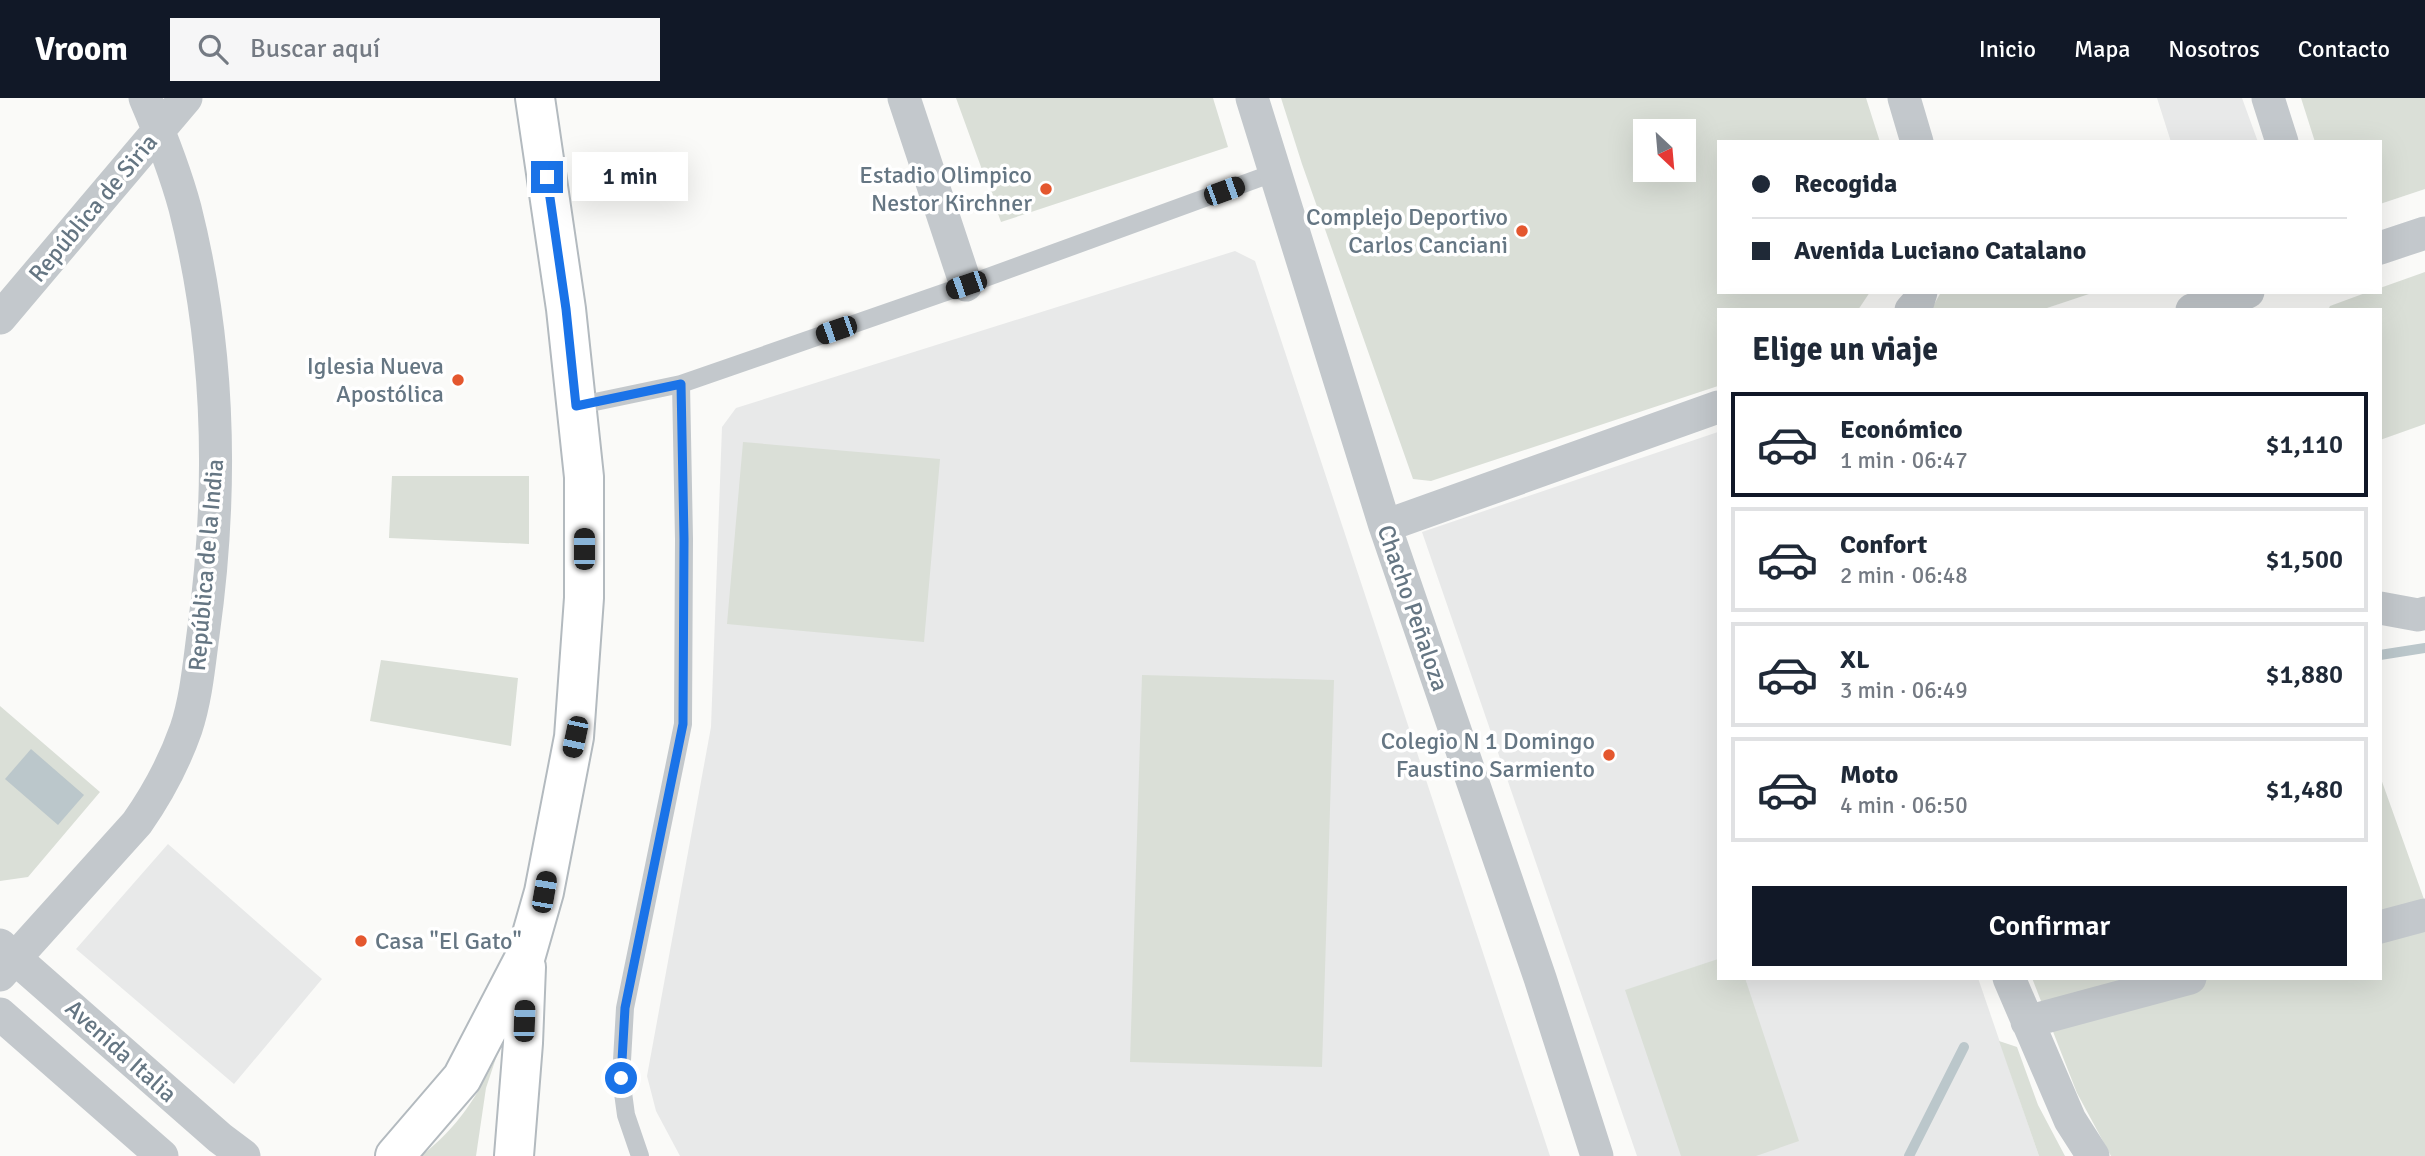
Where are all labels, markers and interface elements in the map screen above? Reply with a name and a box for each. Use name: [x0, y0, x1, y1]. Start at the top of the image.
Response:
search box: [170, 18, 660, 81]
text: Vroom: [35, 29, 128, 70]
icon: search: [194, 30, 232, 68]
text: Buscar aquí: [250, 33, 380, 65]
text: Inicio: [1979, 34, 2036, 64]
text: Mapa: [2074, 34, 2130, 64]
text: Nosotros: [2168, 34, 2260, 64]
text: Contacto: [2298, 34, 2390, 64]
north arrow: [1633, 119, 1696, 182]
map controls: [1633, 119, 1696, 182]
street label: República de Siria: [22, 128, 164, 288]
callout: 1 min: [572, 153, 687, 202]
place label: Estadio Olimpico Nestor Kirchner: [859, 160, 1032, 218]
route end: [531, 161, 563, 193]
text: 1 min: [602, 162, 658, 191]
text: Recogida: [1794, 168, 1897, 200]
car: [1201, 174, 1248, 208]
marker: Estadio Olimpico Nestor Kirchner: [1038, 181, 1054, 197]
place label: Complejo Deportivo Carlos Canciani: [1306, 202, 1508, 260]
marker: Complejo Deportivo Carlos Canciani: [1514, 223, 1530, 239]
text: Avenida Luciano Catalano: [1794, 235, 2086, 267]
car: [943, 268, 990, 302]
car: [813, 313, 860, 347]
text: Elige un viaje: [1752, 330, 1938, 369]
place label: Iglesia Nueva Apostólica: [307, 351, 444, 409]
marker: Iglesia Nueva Apostólica: [450, 372, 466, 388]
icon: car: [1756, 413, 1819, 476]
text: Económico: [1840, 414, 1963, 446]
text: $1,110: [2265, 429, 2343, 461]
text: 1 min · 06:47: [1840, 446, 1968, 475]
street label: República de la India: [182, 458, 230, 672]
street label: Chacho Peñaloza: [1371, 521, 1455, 695]
car: [574, 528, 595, 570]
icon: car: [1756, 528, 1819, 591]
text: Confort: [1840, 529, 1927, 561]
text: $1,500: [2265, 544, 2343, 576]
text: 2 min · 06:48: [1840, 561, 1968, 590]
icon: car: [1756, 643, 1819, 706]
text: XL: [1840, 644, 1870, 676]
text: $1,880: [2265, 659, 2343, 691]
text: 3 min · 06:49: [1840, 676, 1968, 705]
car: [561, 714, 590, 760]
place label: Colegio N 1 Domingo Faustino Sarmiento: [1381, 726, 1595, 784]
marker: Colegio N 1 Domingo Faustino Sarmiento: [1601, 747, 1617, 763]
icon: car: [1756, 758, 1819, 821]
text: Moto: [1840, 759, 1898, 791]
text: $1,480: [2265, 774, 2343, 806]
text: 4 min · 06:50: [1840, 791, 1968, 820]
car: [531, 869, 558, 915]
button: Confirmar: [1752, 886, 2347, 966]
place label: Casa "El Gato": [375, 926, 522, 956]
marker: Casa "El Gato": [353, 933, 369, 949]
street label: Avenida Italia: [59, 993, 183, 1109]
car: [513, 1000, 536, 1042]
route start: [605, 1062, 637, 1094]

